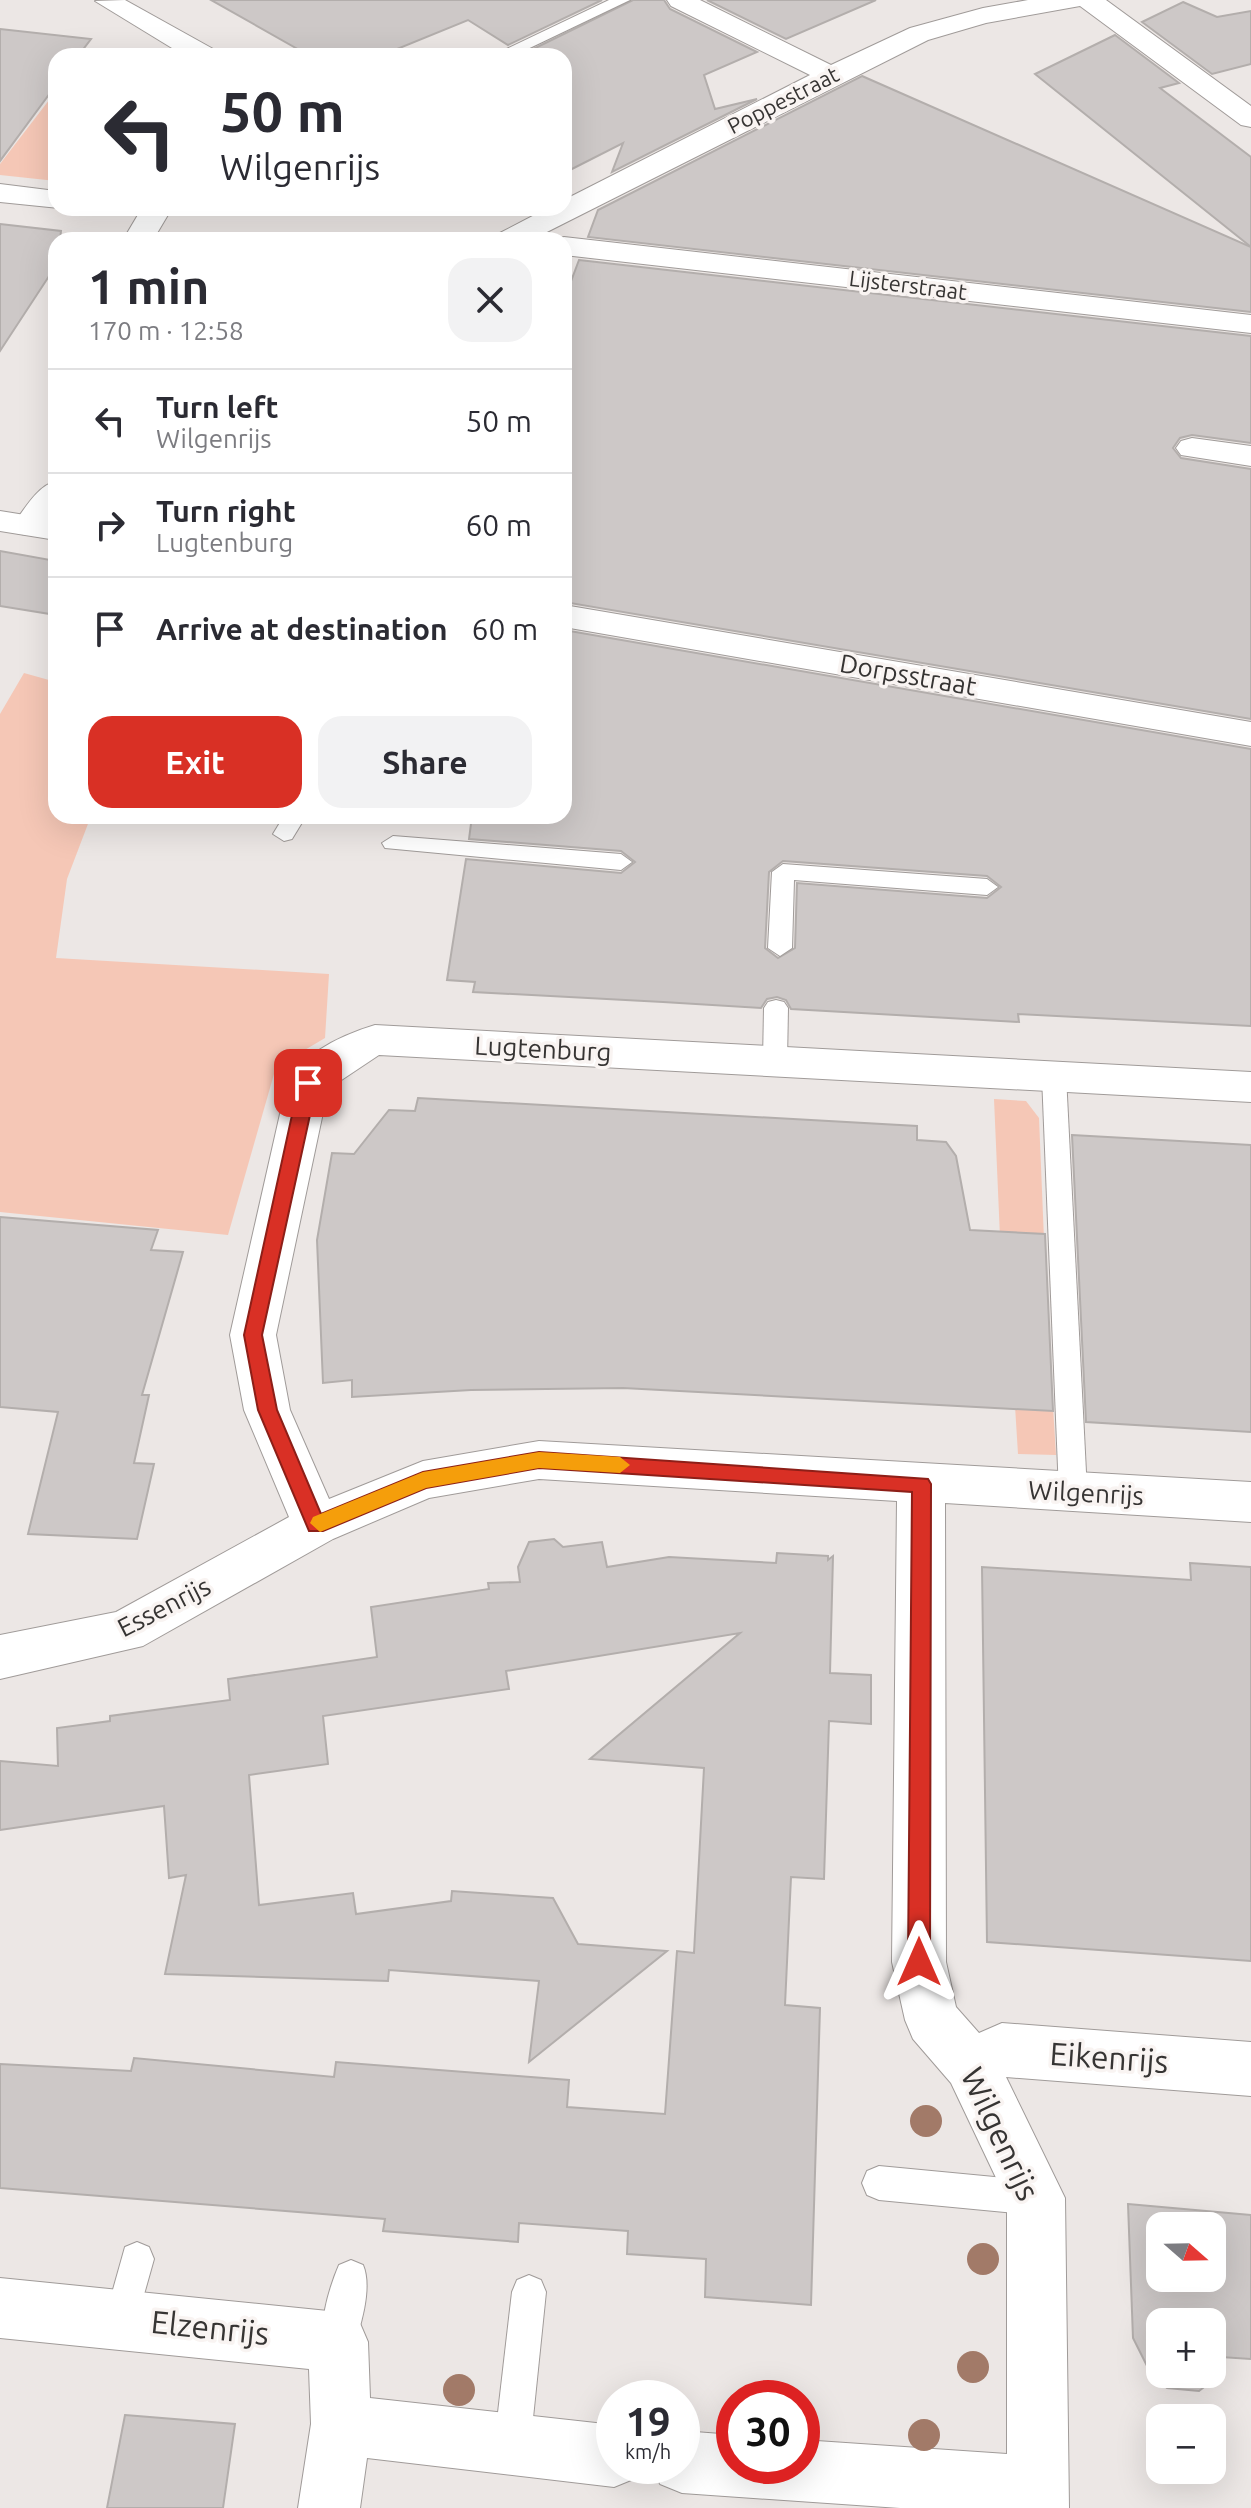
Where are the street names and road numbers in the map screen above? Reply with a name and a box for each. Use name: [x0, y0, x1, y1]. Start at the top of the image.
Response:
street label: Poppestraat: [723, 61, 843, 138]
street label: Lijsterstraat: [848, 265, 969, 304]
street label: Dorpsstraat: [838, 648, 979, 701]
street label: Lugtenburg: [474, 1030, 612, 1067]
street label: Wilgenrijs: [1028, 1475, 1145, 1510]
street label: Essenrijs: [113, 1571, 215, 1642]
street label: Eikenrijs: [1049, 2035, 1170, 2079]
street label: Wilgenrijs: [955, 2061, 1047, 2206]
street label: Elzenrijs: [149, 2303, 271, 2351]

